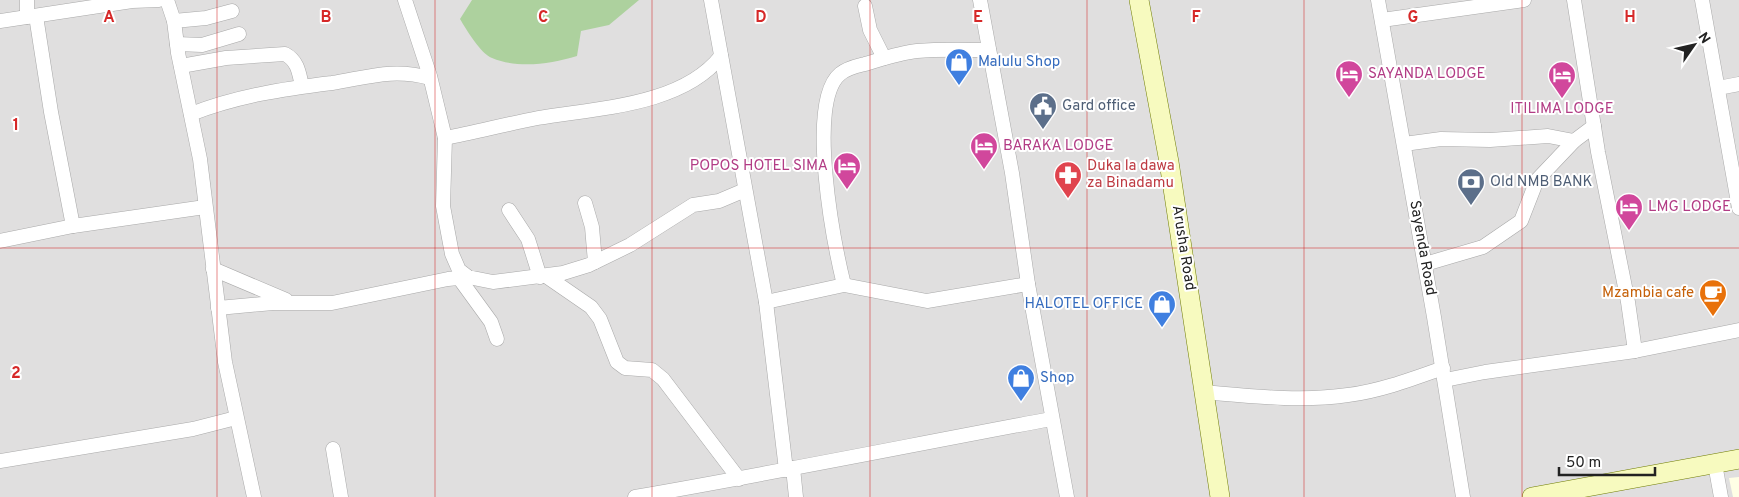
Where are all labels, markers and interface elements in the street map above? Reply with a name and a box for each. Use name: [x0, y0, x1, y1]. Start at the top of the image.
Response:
text: A: [103, 8, 115, 28]
text: B: [320, 8, 332, 28]
text: C: [538, 8, 548, 28]
text: D: [755, 8, 767, 28]
text: E: [973, 8, 983, 28]
text: F: [1191, 8, 1201, 28]
text: G: [1408, 8, 1418, 28]
text: H: [1624, 8, 1636, 28]
north arrow: [1669, 20, 1719, 70]
text: N: [1694, 30, 1713, 47]
shop icon: Malulu Shop: [944, 47, 974, 86]
place label: Malulu Shop: [978, 53, 1060, 72]
hotel icon: SAYANDA LODGE: [1334, 59, 1364, 98]
hotel icon: ITILIMA LODGE: [1547, 60, 1577, 99]
place label: SAYANDA LODGE: [1368, 65, 1486, 84]
public building icon: Gard office: [1028, 91, 1058, 130]
place label: Gard office: [1062, 97, 1136, 116]
place label: ITILIMA LODGE: [1510, 100, 1614, 119]
text: 1: [13, 116, 19, 136]
hotel icon: BARAKA LODGE: [969, 131, 999, 170]
place label: BARAKA LODGE: [1003, 137, 1114, 156]
hotel icon: POPOS HOTEL SIMA: [832, 151, 862, 190]
place label: POPOS HOTEL SIMA: [690, 157, 828, 176]
place label: Duka la dawa za Binadamu: [1087, 157, 1175, 193]
pharmacy icon: Duka la dawa za Binadamu: [1053, 160, 1083, 199]
bank icon: Old NMB BANK: [1456, 167, 1486, 206]
place label: Old NMB BANK: [1490, 173, 1593, 192]
hotel icon: LMG LODGE: [1614, 192, 1644, 231]
place label: LMG LODGE: [1648, 198, 1731, 217]
street label: Sayenda Road: [1404, 199, 1440, 297]
street label: Arusha Road: [1167, 204, 1199, 292]
cafe icon: Mzambia cafe: [1698, 278, 1728, 317]
place label: Mzambia cafe: [1602, 284, 1694, 303]
shop icon: HALOTEL OFFICE: [1147, 289, 1177, 328]
place label: HALOTEL OFFICE: [1025, 295, 1143, 314]
shop icon: Shop: [1006, 363, 1036, 402]
text: 2: [11, 364, 21, 384]
place label: Shop: [1040, 369, 1074, 388]
scale bar: [1559, 444, 1655, 476]
text: 50 m: [1566, 454, 1601, 473]

